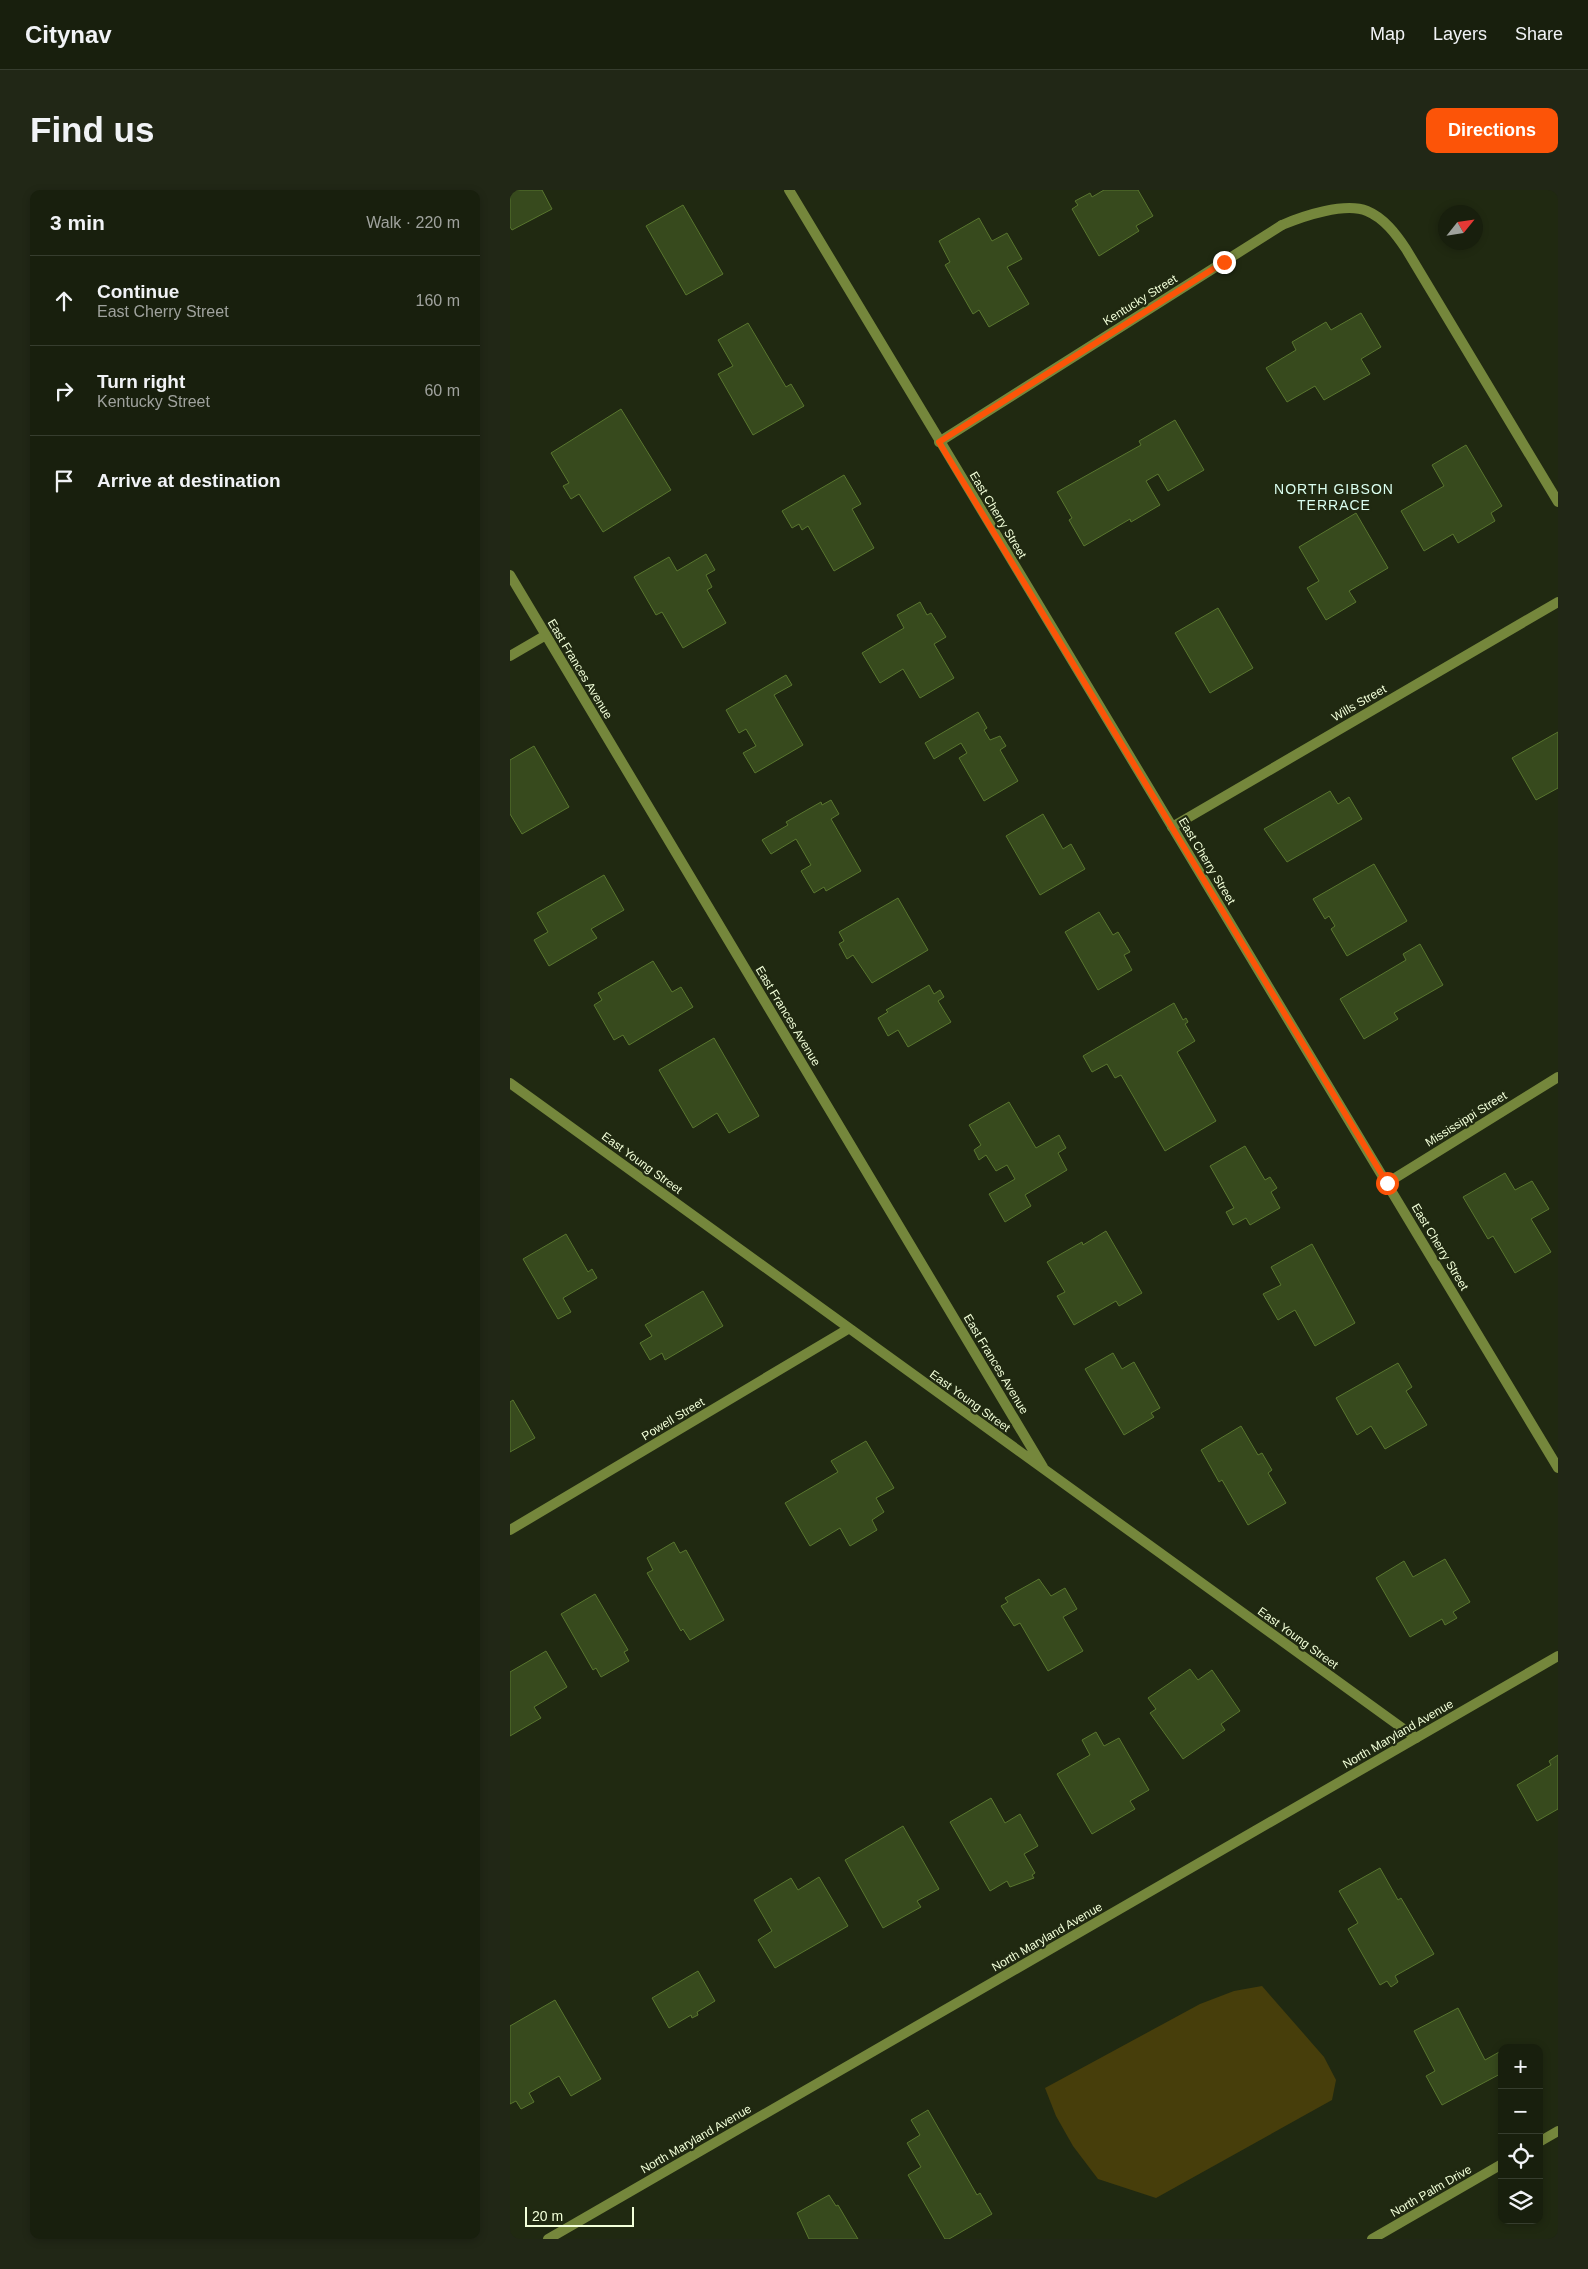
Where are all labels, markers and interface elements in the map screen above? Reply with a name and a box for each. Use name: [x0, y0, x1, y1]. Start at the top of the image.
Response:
text: Citynav: [25, 21, 112, 48]
text: Map: [1370, 24, 1405, 44]
text: Layers: [1433, 24, 1487, 44]
text: Share: [1515, 24, 1563, 44]
button: Directions: [1426, 108, 1558, 153]
text: Find us: [30, 110, 154, 149]
north arrow: [1438, 205, 1483, 250]
text: 3 min: [50, 211, 105, 234]
text: Walk · 220 m: [366, 214, 460, 231]
route end: [1213, 251, 1236, 274]
street label: Kentucky Street: [1100, 271, 1180, 328]
text: Continue: [97, 281, 179, 302]
icon: ahead: [50, 287, 78, 315]
text: 160 m: [416, 292, 460, 309]
text: East Cherry Street: [97, 303, 229, 320]
text: Turn right: [97, 371, 185, 392]
icon: right: [50, 377, 78, 405]
text: 60 m: [424, 382, 460, 399]
text: Kentucky Street: [97, 393, 210, 410]
icon: arrive: [50, 467, 78, 495]
street label: East Cherry Street: [967, 469, 1030, 561]
text: Arrive at destination: [97, 470, 281, 491]
district label: NORTH GIBSON TERRACE: [1274, 481, 1394, 513]
street label: East Frances Avenue: [545, 617, 615, 722]
street label: Wills Street: [1329, 681, 1389, 724]
street label: East Cherry Street: [1176, 815, 1239, 907]
street label: East Frances Avenue: [753, 964, 823, 1069]
street label: Mississippi Street: [1423, 1088, 1510, 1150]
street label: East Young Street: [599, 1129, 686, 1197]
route start: [1376, 1172, 1399, 1195]
street label: East Cherry Street: [1409, 1201, 1472, 1293]
street label: East Frances Avenue: [961, 1312, 1031, 1417]
street label: East Young Street: [927, 1367, 1014, 1435]
street label: Powell Street: [639, 1394, 707, 1443]
street label: East Young Street: [1255, 1604, 1342, 1672]
street label: North Maryland Avenue: [1340, 1696, 1456, 1771]
street label: North Maryland Avenue: [989, 1899, 1105, 1974]
map controls: [1498, 2044, 1543, 2224]
button: +: [1498, 2044, 1543, 2089]
button: −: [1498, 2089, 1543, 2134]
street label: North Maryland Avenue: [638, 2101, 754, 2176]
button: locate: [1498, 2134, 1543, 2179]
street label: North Palm Drive: [1388, 2162, 1474, 2220]
button: layers: [1498, 2179, 1543, 2224]
scale bar: [525, 2204, 634, 2227]
text: 20 m: [532, 2208, 563, 2224]

